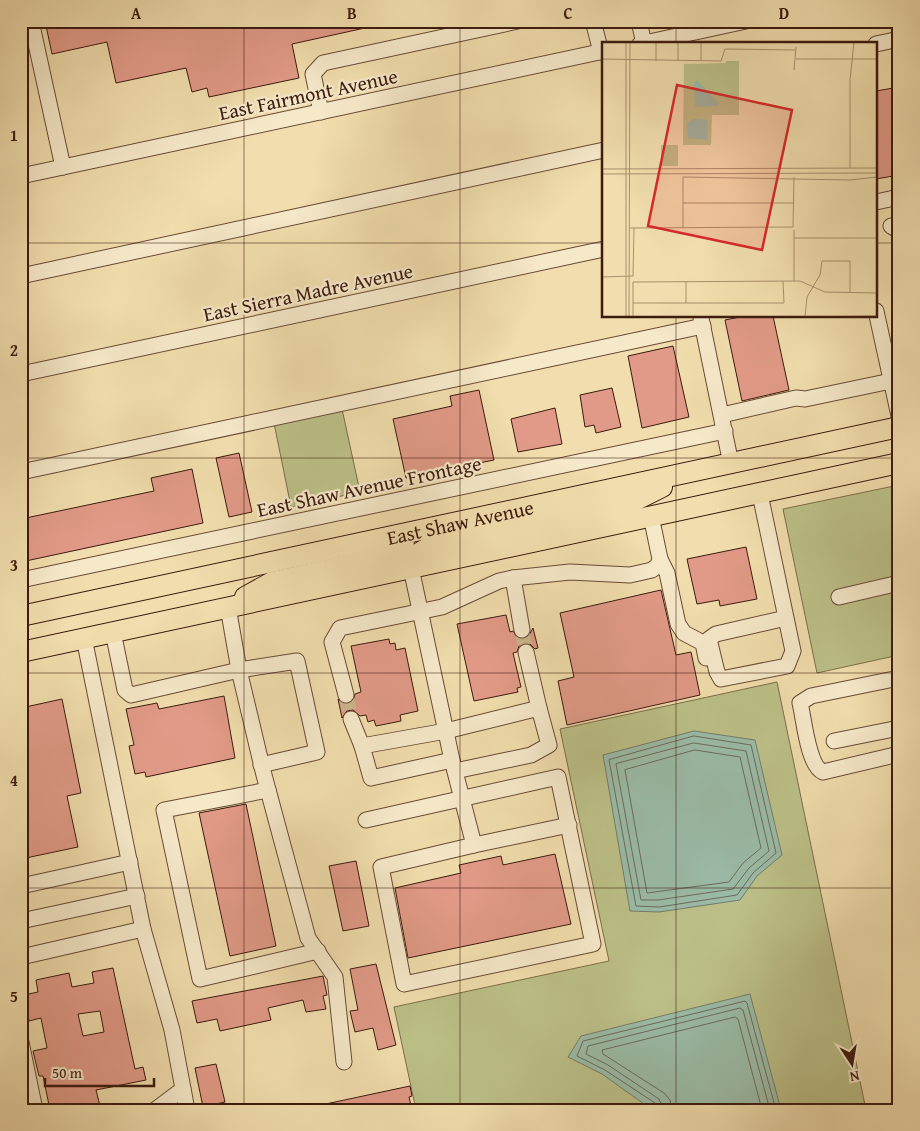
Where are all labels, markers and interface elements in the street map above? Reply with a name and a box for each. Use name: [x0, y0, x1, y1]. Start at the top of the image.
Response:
text: A: [131, 1, 142, 25]
text: B: [347, 1, 357, 25]
text: C: [563, 1, 573, 25]
text: D: [779, 1, 789, 25]
inset map: [602, 42, 878, 318]
street label: East Fairmont Avenue: [216, 61, 400, 127]
text: 1: [10, 123, 18, 147]
street label: East Sierra Madre Avenue: [201, 256, 415, 328]
text: 2: [10, 338, 18, 362]
street label: East Shaw Avenue Frontage: [255, 451, 483, 521]
street label: East Shaw Avenue: [385, 496, 535, 550]
text: 3: [10, 553, 18, 577]
text: 4: [10, 768, 18, 792]
text: 5: [10, 984, 18, 1008]
north arrow: [828, 1038, 878, 1088]
scale bar: [45, 1056, 154, 1088]
text: 50 m: [52, 1062, 83, 1083]
text: N: [847, 1066, 861, 1088]

